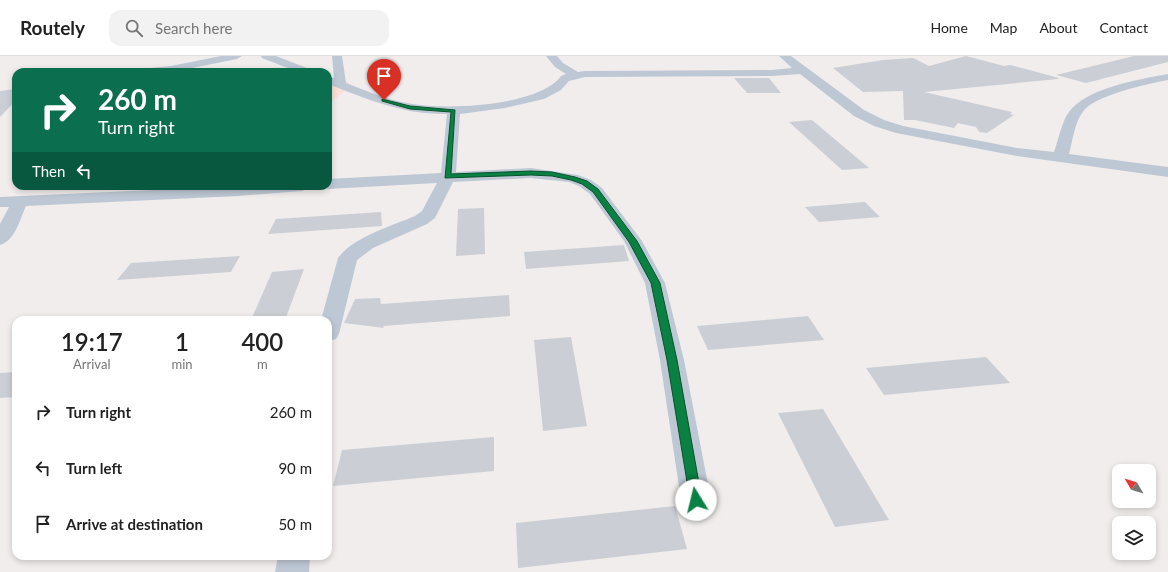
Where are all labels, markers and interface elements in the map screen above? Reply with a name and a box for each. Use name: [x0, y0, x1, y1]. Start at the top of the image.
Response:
search box: [109, 10, 389, 46]
text: Routely: [20, 16, 85, 39]
icon: search: [123, 17, 145, 39]
text: Search here: [155, 19, 232, 37]
text: Home: [930, 19, 968, 36]
text: Map: [990, 19, 1017, 36]
text: About: [1039, 19, 1077, 36]
text: Contact: [1099, 19, 1148, 36]
pin: [367, 59, 401, 100]
icon: arrive: [373, 65, 395, 87]
text: 260 m: [98, 82, 177, 116]
icon: right: [32, 84, 84, 136]
text: Turn right: [98, 116, 175, 138]
icon: left: [73, 160, 95, 182]
text: Then: [32, 162, 65, 180]
text: 19:17: [61, 327, 123, 356]
text: 1: [175, 327, 189, 356]
text: 400: [241, 327, 283, 356]
text: Arrival: [73, 356, 110, 372]
text: min: [171, 356, 193, 372]
text: m: [257, 356, 268, 372]
icon: right: [32, 401, 54, 423]
text: Turn right: [66, 403, 131, 421]
text: 260 m: [270, 403, 312, 421]
icon: left: [32, 457, 54, 479]
text: Turn left: [66, 459, 122, 477]
text: 90 m: [278, 459, 312, 477]
north arrow: [1112, 464, 1156, 508]
map controls: [1112, 464, 1156, 560]
position arrow: [675, 479, 717, 521]
icon: arrive: [32, 513, 54, 535]
text: Arrive at destination: [66, 515, 203, 533]
text: 50 m: [278, 515, 312, 533]
button: layers: [1112, 516, 1156, 560]

